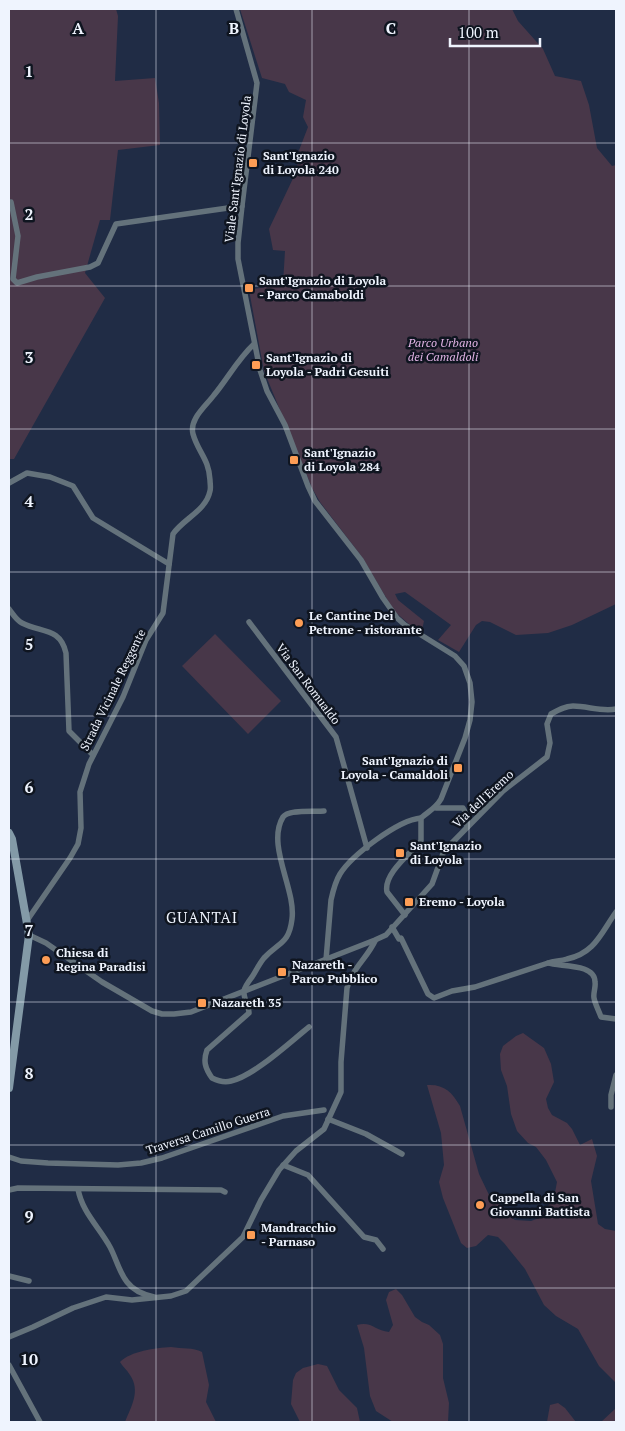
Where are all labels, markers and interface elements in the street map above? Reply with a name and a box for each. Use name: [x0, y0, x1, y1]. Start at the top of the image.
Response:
scale bar: [450, 15, 540, 47]
text: A: [72, 17, 84, 39]
text: B: [229, 17, 239, 39]
text: C: [386, 17, 396, 39]
text: 100 m: [458, 22, 499, 42]
text: 1: [24, 60, 34, 82]
street label: Viale Sant'Ignazio di Loyola: [221, 95, 254, 243]
place label: Sant'Ignazio di Loyola 240: [263, 148, 339, 177]
marker: Sant'Ignazio di Loyola 240: [247, 157, 259, 169]
text: 2: [24, 203, 34, 225]
place label: Sant'Ignazio di Loyola - Parco Camaboldi: [259, 273, 386, 302]
marker: Sant'Ignazio di Loyola - Parco Camaboldi: [243, 282, 255, 294]
park label: Parco Urbano dei Camaldoli: [407, 335, 479, 364]
text: 3: [24, 346, 34, 368]
place label: Sant'Ignazio di Loyola - Padri Gesuiti: [266, 350, 389, 379]
marker: Sant'Ignazio di Loyola - Padri Gesuiti: [250, 359, 262, 371]
place label: Sant'Ignazio di Loyola 284: [304, 445, 380, 474]
marker: Sant'Ignazio di Loyola 284: [288, 454, 300, 466]
text: 4: [24, 490, 34, 512]
place label: Le Cantine Dei Petrone - ristorante: [309, 608, 423, 637]
marker: Le Cantine Dei Petrone - ristorante: [293, 617, 305, 629]
street label: Strada Vicinale Reggente: [77, 627, 149, 753]
text: 5: [24, 633, 34, 655]
street label: Via San Romualdo: [273, 640, 344, 727]
place label: Sant'Ignazio di Loyola - Camaldoli: [341, 753, 448, 782]
marker: Sant'Ignazio di Loyola - Camaldoli: [452, 762, 464, 774]
street label: Via dell'Eremo: [449, 766, 517, 831]
text: 6: [24, 776, 34, 798]
place label: Sant'Ignazio di Loyola: [410, 838, 482, 867]
marker: Sant'Ignazio di Loyola: [394, 847, 406, 859]
place label: Eremo - Loyola: [419, 894, 505, 909]
marker: Eremo - Loyola: [403, 896, 415, 908]
district label: GUANTAI: [166, 907, 238, 927]
text: 7: [24, 919, 34, 941]
place label: Chiesa di Regina Paradisi: [56, 945, 146, 974]
marker: Chiesa di Regina Paradisi: [40, 954, 52, 966]
place label: Nazareth - Parco Pubblico: [292, 957, 377, 986]
marker: Nazareth - Parco Pubblico: [276, 966, 288, 978]
place label: Nazareth 35: [212, 995, 282, 1010]
marker: Nazareth 35: [196, 997, 208, 1009]
text: 8: [24, 1062, 34, 1084]
street label: Traversa Camillo Guerra: [144, 1103, 272, 1158]
place label: Cappella di San Giovanni Battista: [490, 1190, 590, 1219]
marker: Cappella di San Giovanni Battista: [474, 1199, 486, 1211]
text: 9: [24, 1205, 34, 1227]
place label: Mandracchio - Parnaso: [261, 1220, 336, 1249]
marker: Mandracchio - Parnaso: [245, 1229, 257, 1241]
text: 10: [20, 1348, 38, 1370]

